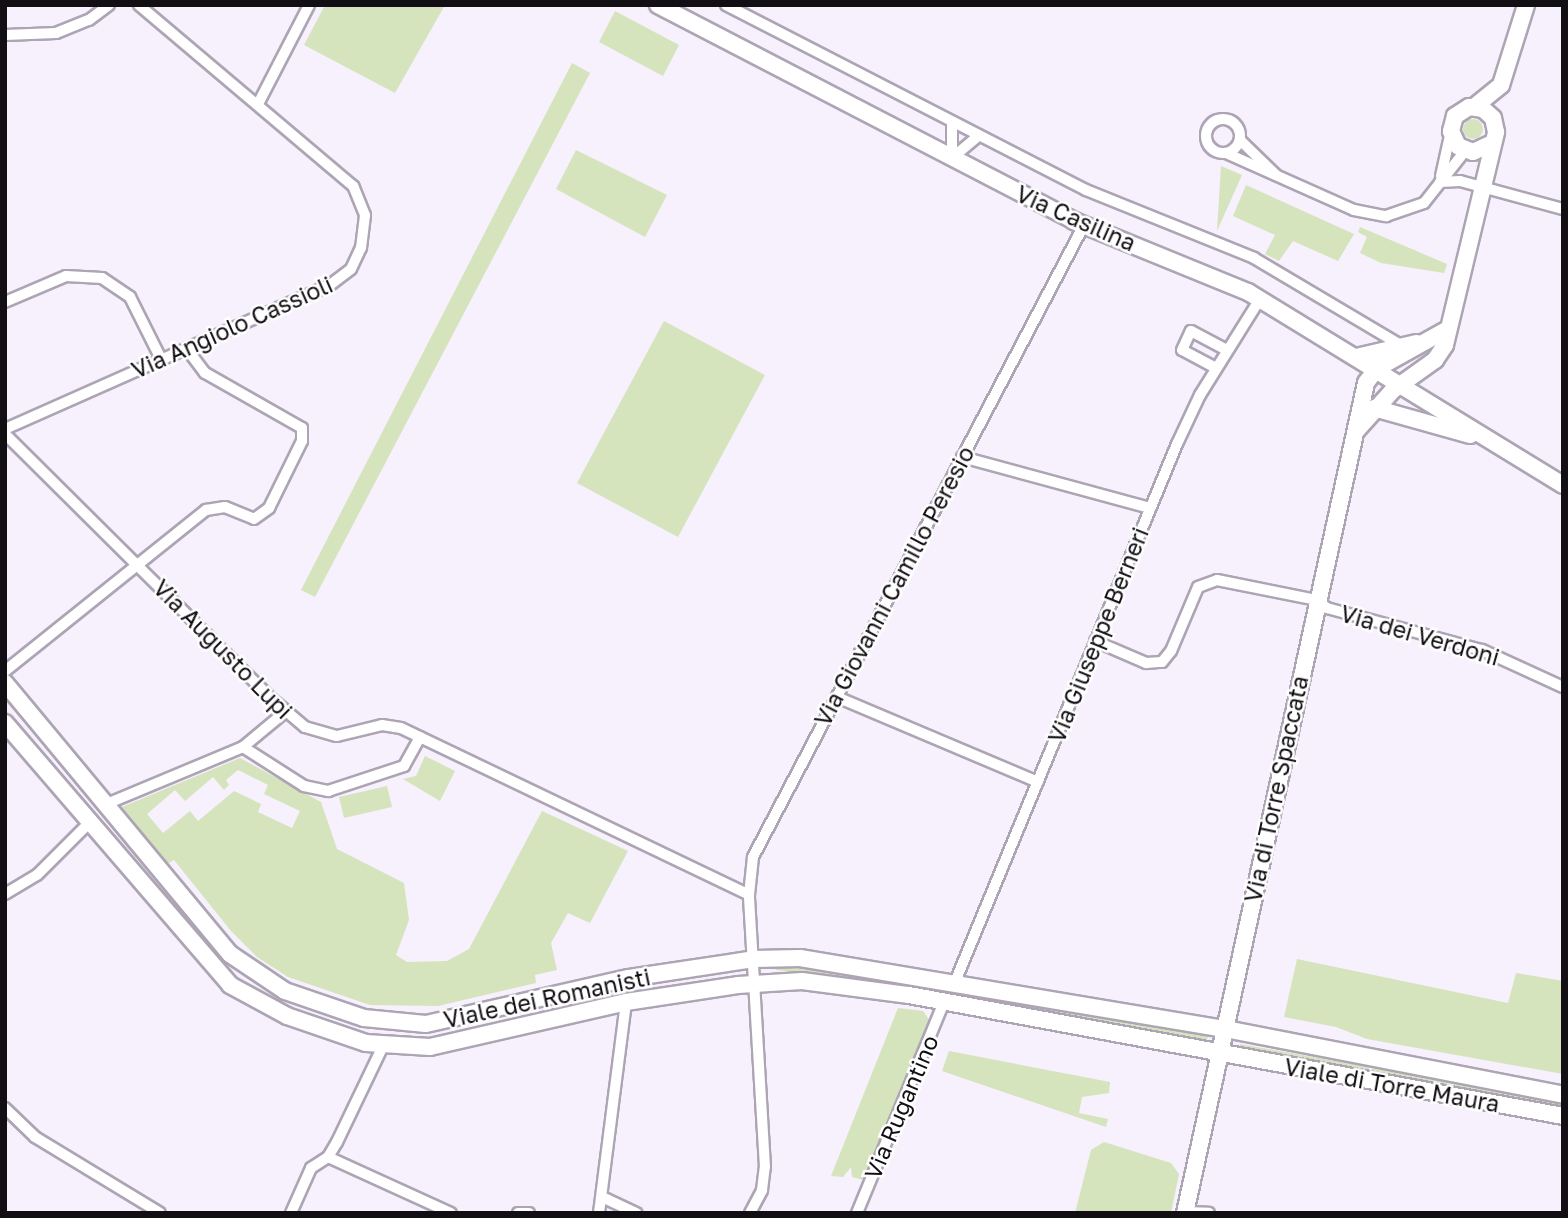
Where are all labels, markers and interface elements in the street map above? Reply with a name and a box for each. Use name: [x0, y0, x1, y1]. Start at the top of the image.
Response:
street label: Via Casilina: [1012, 179, 1140, 257]
street label: Via Angiolo Cassioli: [127, 270, 337, 384]
street label: Via Giovanni Camillo Peresio: [808, 441, 980, 731]
street label: Via Giuseppe Berneri: [1042, 523, 1154, 747]
street label: Via Augusto Lupi: [148, 574, 298, 724]
street label: Via dei Verdoni: [1337, 599, 1503, 671]
street label: Via di Torre Spaccata: [1238, 673, 1314, 905]
street label: Viale dei Romanisti: [441, 963, 653, 1033]
street label: Via Rugantino: [858, 1031, 944, 1183]
street label: Viale di Torre Maura: [1282, 1052, 1502, 1118]

